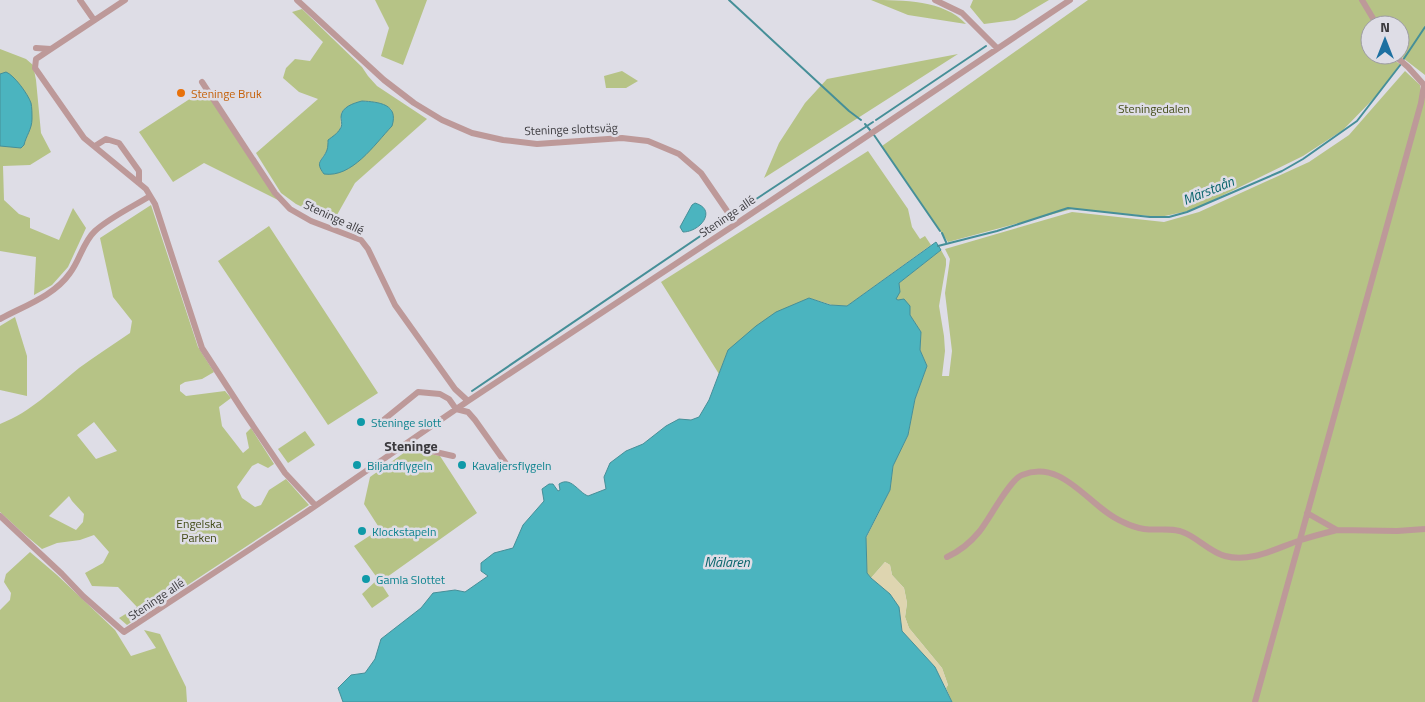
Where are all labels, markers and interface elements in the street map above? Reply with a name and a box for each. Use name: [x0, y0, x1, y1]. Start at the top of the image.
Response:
north arrow: [1360, 15, 1410, 65]
text: N: [1380, 16, 1390, 37]
place label: Steninge Bruk: [191, 84, 262, 103]
marker: Steninge Bruk: [175, 87, 187, 99]
park label: Steningedalen: [1118, 99, 1190, 118]
street label: Steninge slottsväg: [524, 118, 618, 140]
water label: Märstaån: [1179, 170, 1238, 210]
street label: Steninge allé: [695, 190, 759, 242]
street label: Steninge allé: [301, 195, 367, 239]
place label: Steninge slott: [371, 413, 442, 432]
marker: Steninge slott: [355, 416, 367, 428]
district label: Steninge: [384, 435, 438, 456]
place label: Biljardflygeln: [367, 456, 433, 475]
place label: Kavaljersflygeln: [472, 456, 552, 475]
marker: Biljardflygeln: [351, 459, 363, 471]
marker: Kavaljersflygeln: [456, 459, 468, 471]
park label: Engelska Parken: [176, 514, 222, 547]
place label: Klockstapeln: [372, 522, 436, 541]
marker: Klockstapeln: [356, 525, 368, 537]
water label: Mälaren: [704, 551, 751, 572]
place label: Gamla Slottet: [376, 570, 446, 589]
street label: Steninge allé: [124, 573, 188, 625]
marker: Gamla Slottet: [360, 573, 372, 585]

